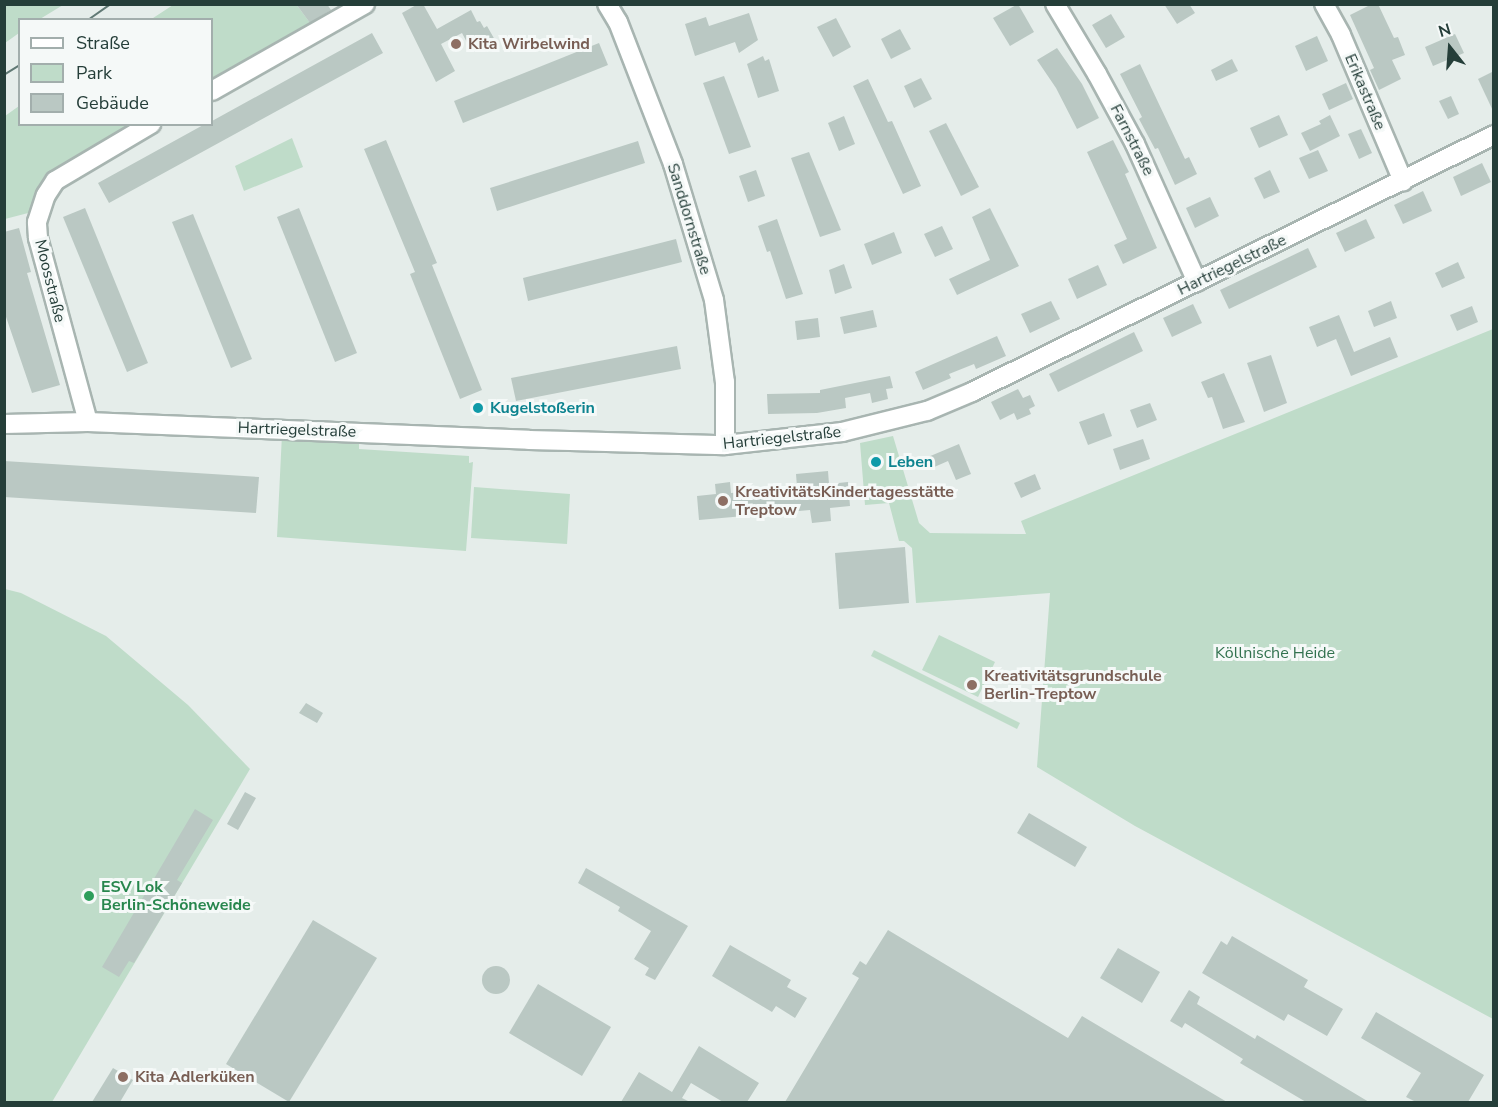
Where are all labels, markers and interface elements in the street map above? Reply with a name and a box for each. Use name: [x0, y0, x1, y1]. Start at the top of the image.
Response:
legend: [18, 18, 213, 126]
north arrow: [1420, 18, 1480, 78]
text: N: [1436, 19, 1454, 43]
text: Straße: [76, 31, 130, 55]
place label: Kita Wirbelwind: [468, 34, 590, 54]
marker: Kita Wirbelwind: [449, 37, 463, 51]
street label: Erikastraße: [1340, 51, 1390, 133]
text: Park: [76, 61, 112, 85]
text: Gebäude: [76, 91, 149, 115]
street label: Farnstraße: [1106, 101, 1158, 179]
street label: Sanddornstraße: [663, 161, 715, 277]
street label: Hartriegelstraße: [1174, 230, 1290, 300]
street label: Moosstraße: [30, 238, 70, 324]
place label: Kugelstoßerin: [490, 398, 595, 418]
marker: Kugelstoßerin: [471, 401, 485, 415]
street label: Hartriegelstraße: [237, 418, 357, 442]
street label: Hartriegelstraße: [722, 422, 842, 454]
place label: Leben: [888, 452, 933, 472]
marker: Leben: [869, 455, 883, 469]
place label: KreativitätsKindertagesstätte Treptow: [735, 482, 954, 520]
marker: KreativitätsKindertagesstätte Treptow: [716, 494, 730, 508]
park label: Köllnische Heide: [1215, 643, 1335, 663]
place label: Kreativitätsgrundschule Berlin-Treptow: [984, 666, 1162, 704]
marker: Kreativitätsgrundschule Berlin-Treptow: [965, 678, 979, 692]
place label: ESV Lok Berlin-Schöneweide: [101, 877, 251, 915]
marker: ESV Lok Berlin-Schöneweide: [82, 889, 96, 903]
place label: Kita Adlerküken: [135, 1067, 255, 1087]
marker: Kita Adlerküken: [116, 1070, 130, 1084]

